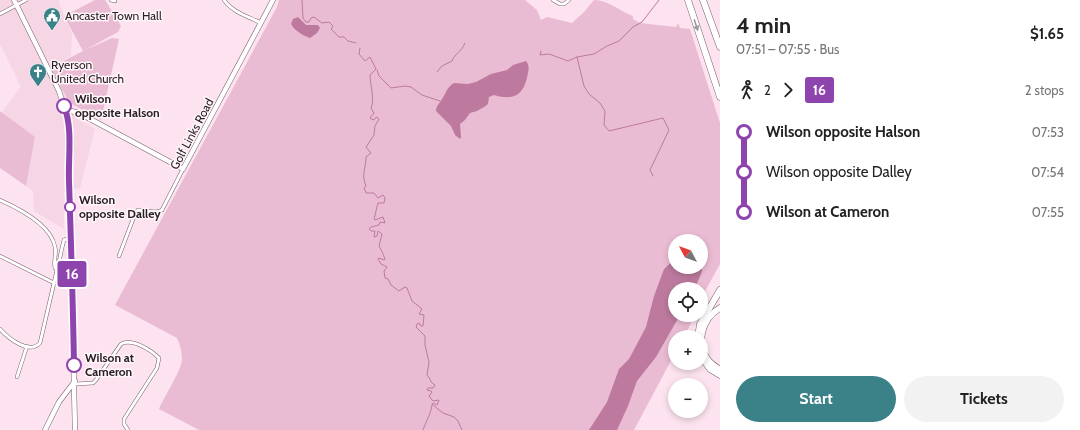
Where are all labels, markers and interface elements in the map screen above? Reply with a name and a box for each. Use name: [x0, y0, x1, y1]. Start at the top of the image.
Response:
public building icon: Ancaster Town Hall: [42, 6, 62, 31]
place label: Ancaster Town Hall: [65, 8, 162, 23]
text: 4 min: [736, 12, 791, 39]
one-way arrow: [693, 19, 699, 31]
text: $1.65: [1030, 25, 1064, 43]
text: 07:51 – 07:55 · Bus: [736, 41, 839, 57]
place label: Ryerson United Church: [51, 57, 124, 86]
church icon: Ryerson United Church: [28, 62, 48, 87]
icon: walk: [736, 79, 758, 101]
icon: forward: [777, 79, 799, 101]
text: 16: [813, 81, 826, 99]
text: 2: [764, 82, 771, 98]
text: 2 stops: [1025, 82, 1064, 98]
place label: Wilson opposite Halson: [75, 91, 160, 120]
street label: Golf Links Road: [167, 96, 217, 172]
marker: Wilson opposite Halson: [56, 98, 72, 114]
text: Wilson opposite Halson: [766, 123, 920, 141]
text: 07:53: [1032, 124, 1064, 140]
text: Wilson opposite Dalley: [766, 163, 912, 181]
text: 07:54: [1031, 164, 1064, 180]
place label: Wilson opposite Dalley: [79, 192, 161, 221]
marker: Wilson opposite Dalley: [64, 201, 76, 213]
text: Wilson at Cameron: [766, 203, 889, 221]
text: 07:55: [1032, 204, 1064, 220]
north arrow: [668, 234, 708, 274]
map controls: [668, 234, 708, 418]
line badge: 16: [54, 261, 90, 287]
text: 16: [65, 265, 79, 283]
button: locate: [668, 282, 708, 322]
button: +: [668, 330, 708, 370]
place label: Wilson at Cameron: [85, 350, 134, 379]
marker: Wilson at Cameron: [66, 357, 82, 373]
button: Start: [736, 376, 896, 422]
button: Tickets: [904, 376, 1064, 422]
button: −: [668, 378, 708, 418]

